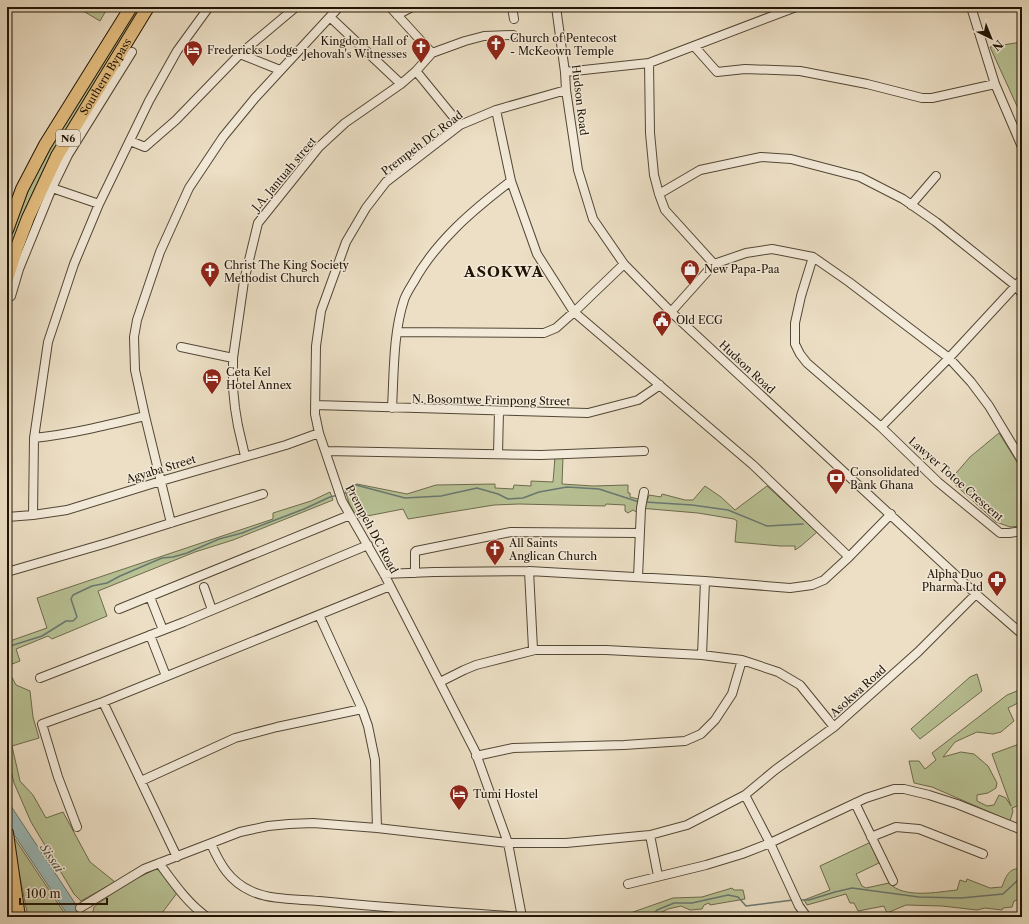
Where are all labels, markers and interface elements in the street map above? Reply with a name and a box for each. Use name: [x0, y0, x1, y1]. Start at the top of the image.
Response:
north arrow: [971, 18, 1011, 58]
place label: Church of Pentecost - McKeown Temple: [510, 31, 617, 58]
church icon: Church of Pentecost - McKeown Temple: [485, 33, 507, 61]
place label: Kingdom Hall of Jehovah's Witnesses: [301, 34, 409, 61]
street label: Southern Bypass: [77, 35, 134, 118]
church icon: Kingdom Hall of Jehovah's Witnesses: [410, 36, 432, 64]
text: N: [989, 37, 1006, 54]
hotel icon: Fredericks Lodge: [182, 39, 204, 67]
place label: Fredericks Lodge: [207, 43, 298, 57]
street label: Hudson Road: [569, 64, 591, 137]
street label: Prempeh DC Road: [378, 108, 466, 178]
road number: N6: [56, 130, 80, 146]
street label: J.A. Jantuah street: [248, 134, 319, 216]
place label: Christ The King Society Methodist Church: [224, 258, 350, 285]
shop icon: New Papa-Paa: [679, 258, 701, 286]
church icon: Christ The King Society Methodist Church: [199, 260, 221, 288]
district label: ASOKWA: [463, 262, 544, 281]
place label: New Papa-Paa: [704, 262, 780, 276]
public building icon: Old ECG: [651, 309, 673, 337]
place label: Old ECG: [676, 313, 723, 327]
street label: Hudson Road: [716, 338, 778, 397]
place label: Ceta Kel Hotel Annex: [226, 365, 292, 392]
hotel icon: Ceta Kel Hotel Annex: [201, 367, 223, 395]
street label: N. Bosomtwe Frimpong Street: [412, 392, 570, 408]
street label: Lawyer Totoe Crescent: [906, 434, 1006, 524]
street label: Agyaba Street: [124, 452, 198, 487]
place label: Consolidated Bank Ghana: [850, 465, 920, 492]
bank icon: Consolidated Bank Ghana: [825, 467, 847, 495]
street label: Prempeh DC Road: [343, 482, 401, 576]
place label: All Saints Anglican Church: [508, 536, 597, 563]
church icon: All Saints Anglican Church: [484, 538, 506, 566]
place label: Alpha Duo Pharma Ltd: [922, 567, 983, 594]
pharmacy icon: Alpha Duo Pharma Ltd: [986, 569, 1008, 597]
street label: Asokwa Road: [826, 662, 889, 720]
hotel icon: Tumi Hostel: [448, 783, 470, 811]
place label: Tumi Hostel: [473, 787, 539, 801]
water label: Sissai: [37, 840, 68, 876]
scale bar: [20, 880, 107, 906]
text: 100 m: [26, 886, 61, 901]

